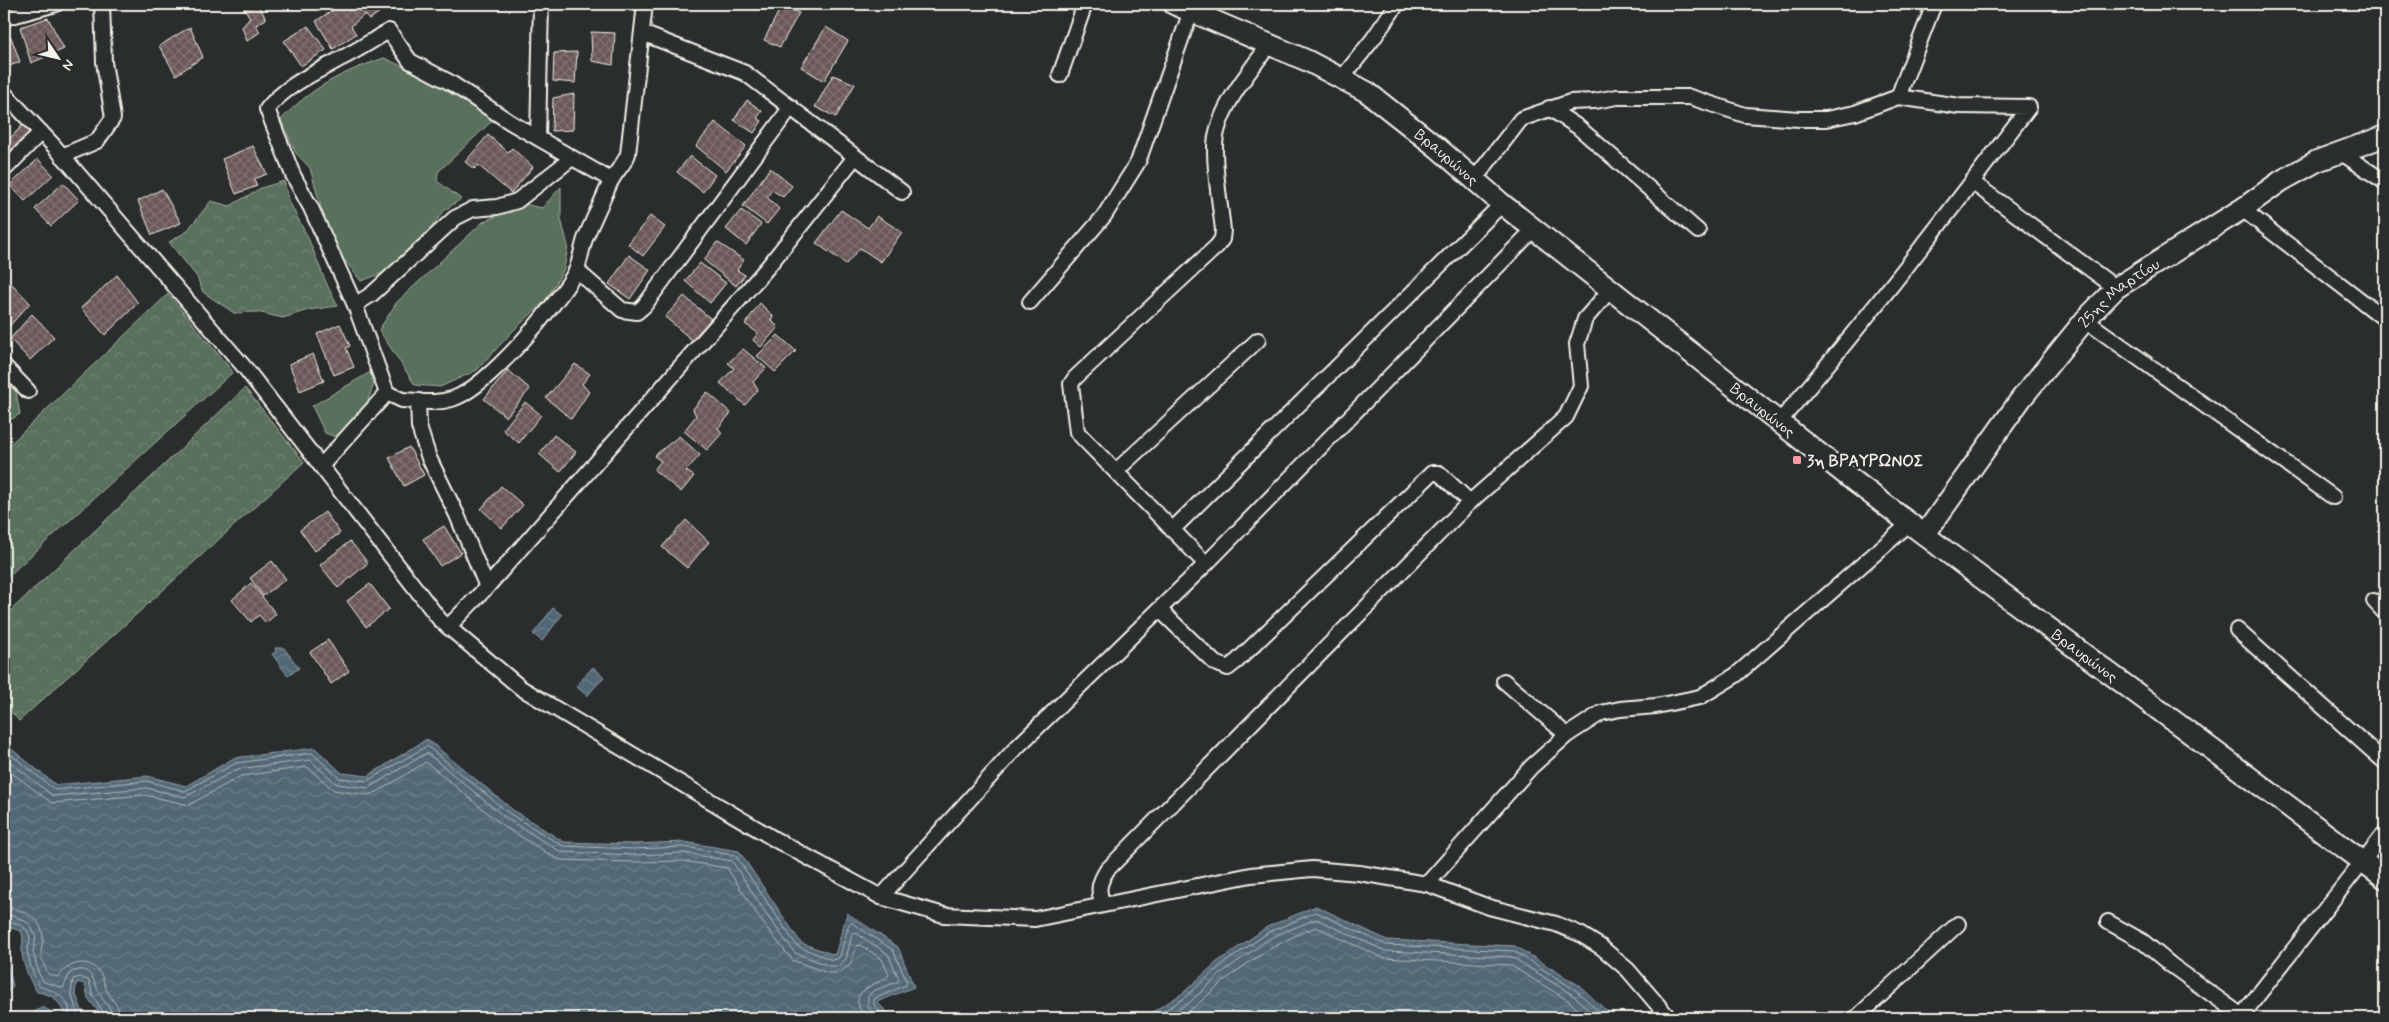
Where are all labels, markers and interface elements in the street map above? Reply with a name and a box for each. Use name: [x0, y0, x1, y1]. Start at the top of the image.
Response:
north arrow: [32, 32, 82, 82]
text: N: [58, 56, 78, 74]
street label: Βραυρώνος: [1410, 125, 1482, 191]
street label: 25ης Μαρτίου: [2074, 254, 2164, 333]
street label: Βραυρώνος: [1725, 378, 1799, 443]
place label: 3η ΒΡΑΥΡΩΝΟΣ: [1807, 451, 1923, 472]
marker: 3η ΒΡΑΥΡΩΝΟΣ: [1791, 454, 1803, 466]
street label: Βραυρώνος: [2047, 625, 2122, 688]

